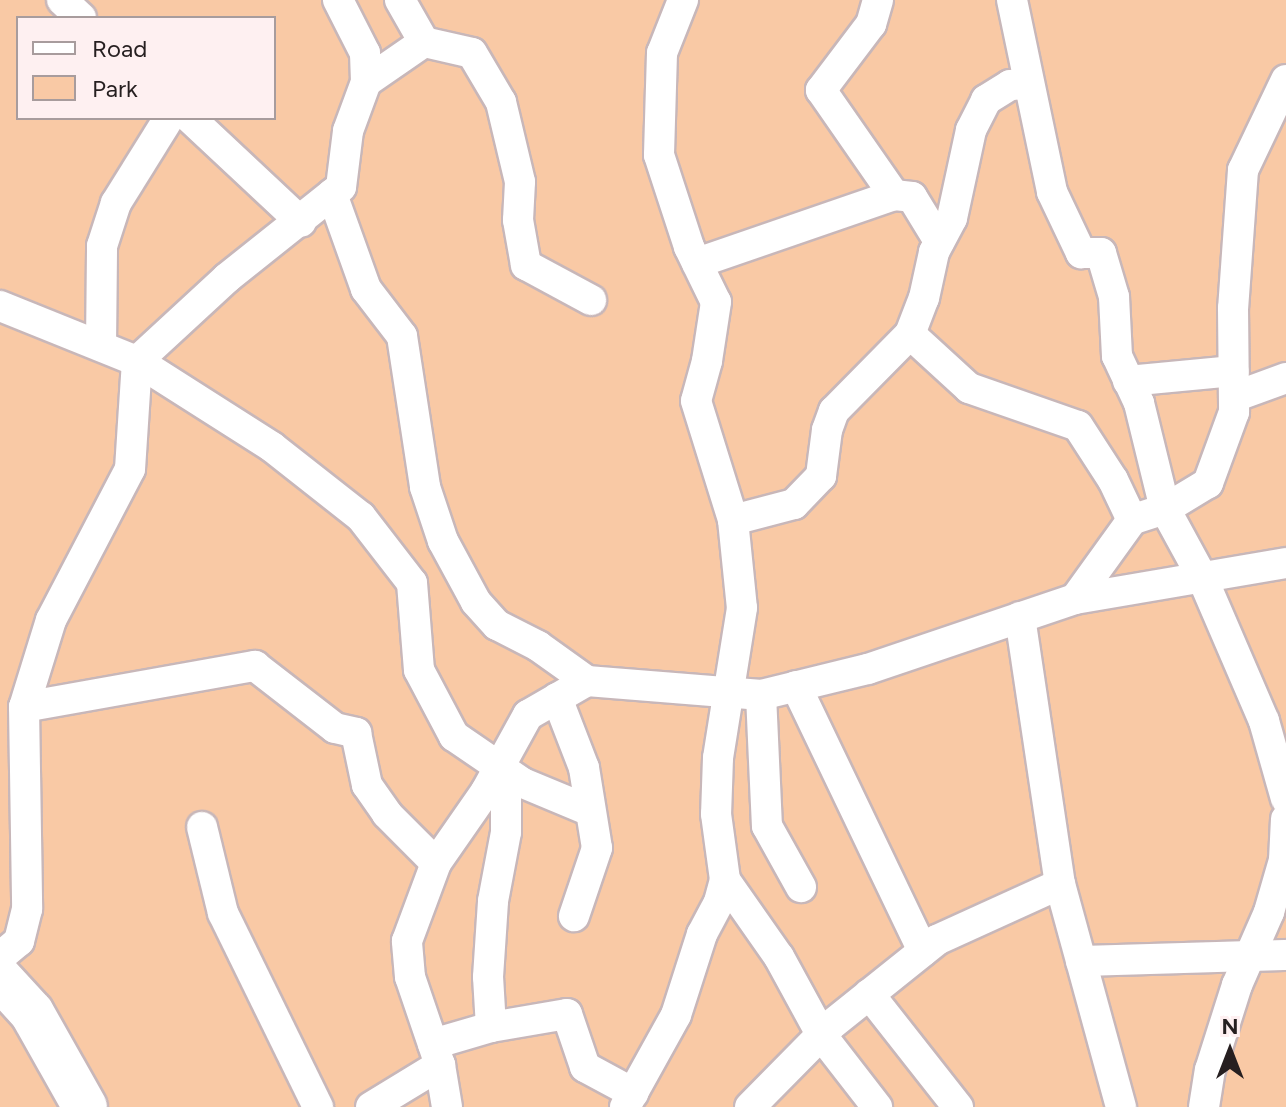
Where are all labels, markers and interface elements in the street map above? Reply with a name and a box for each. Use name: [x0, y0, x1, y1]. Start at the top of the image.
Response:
legend: [16, 16, 276, 120]
text: Road: [92, 34, 147, 63]
text: Park: [92, 74, 138, 103]
north arrow: [1190, 1011, 1270, 1091]
text: N: [1221, 1013, 1239, 1040]

